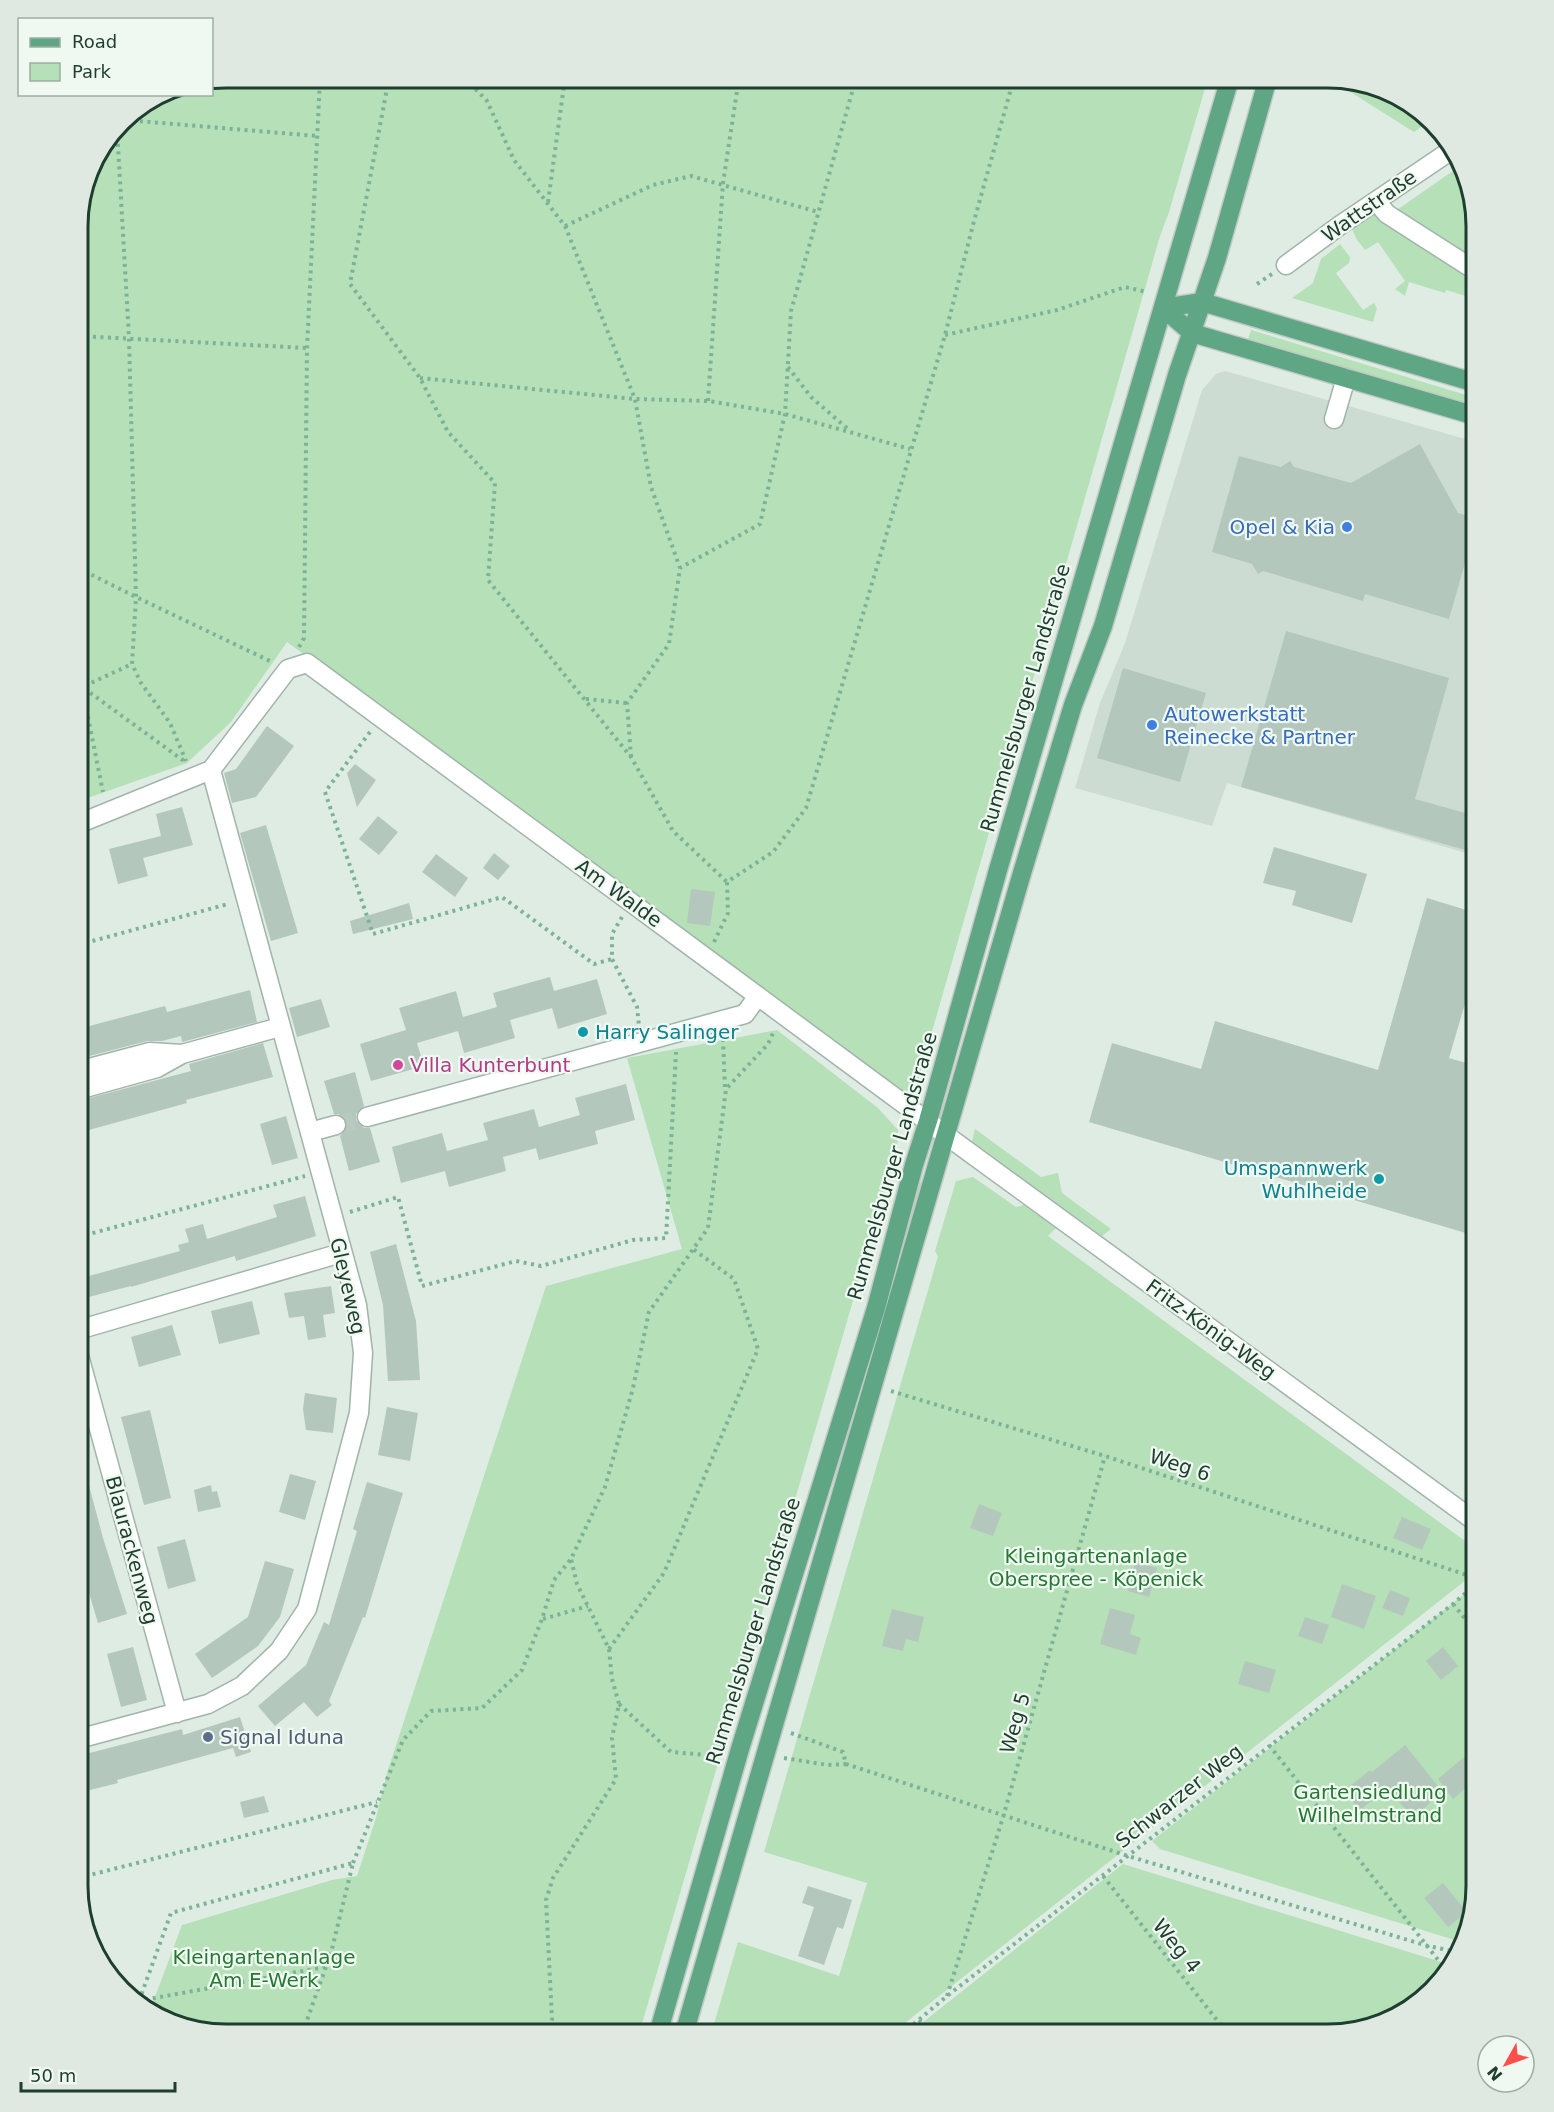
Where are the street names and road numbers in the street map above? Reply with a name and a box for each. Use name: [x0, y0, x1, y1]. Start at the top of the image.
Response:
street label: Wattstraße: [1317, 165, 1421, 247]
street label: Rummelsburger Landstraße: [975, 561, 1075, 835]
street label: Am Walde: [571, 854, 667, 932]
street label: Rummelsburger Landstraße: [842, 1029, 942, 1303]
street label: Gleyeweg: [325, 1235, 371, 1337]
street label: Fritz-König-Weg: [1141, 1274, 1281, 1384]
street label: Weg 6: [1146, 1444, 1214, 1486]
street label: Blaurackenweg: [101, 1473, 163, 1627]
street label: Rummelsburger Landstraße: [701, 1494, 805, 1768]
street label: Weg 5: [995, 1690, 1035, 1756]
street label: Schwarzer Weg: [1111, 1739, 1247, 1853]
street label: Weg 4: [1148, 1914, 1206, 1978]

